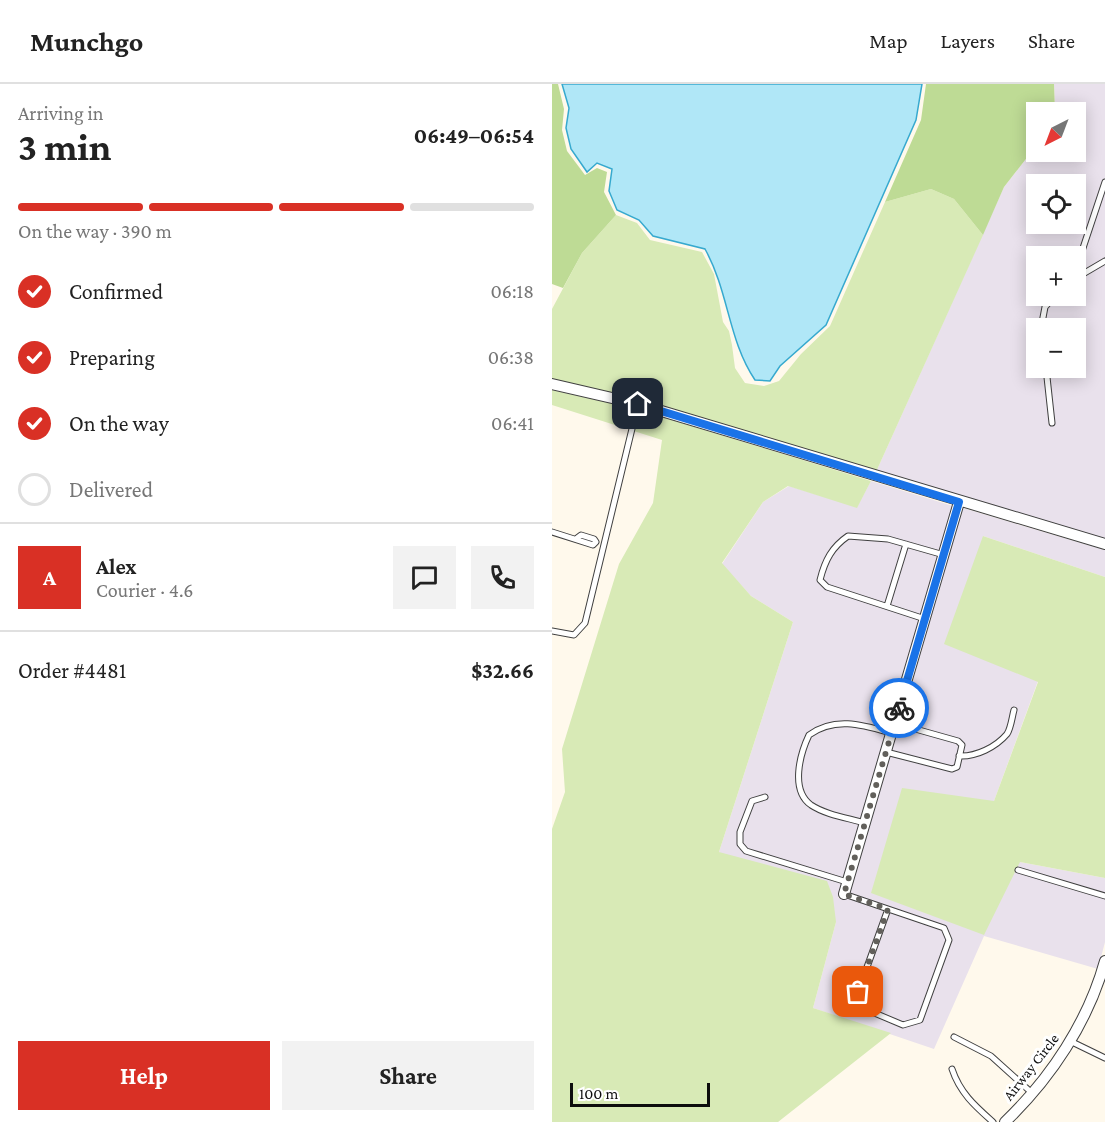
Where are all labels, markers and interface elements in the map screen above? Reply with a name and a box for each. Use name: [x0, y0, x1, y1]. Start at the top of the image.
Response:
text: Munchgo: [30, 26, 143, 57]
text: Map: [869, 29, 908, 53]
text: Layers: [941, 29, 995, 53]
text: Share: [1028, 29, 1075, 53]
text: Arriving in: [18, 102, 103, 124]
north arrow: [1026, 102, 1086, 162]
map controls: [1026, 102, 1086, 378]
text: 06:49–06:54: [414, 123, 534, 148]
text: 3 min: [18, 125, 111, 168]
button: locate: [1026, 174, 1086, 234]
text: On the way · 390 m: [18, 220, 172, 242]
button: +: [1026, 246, 1086, 306]
icon: check: [18, 275, 51, 308]
text: Confirmed: [69, 279, 163, 304]
text: 06:18: [491, 280, 534, 302]
button: −: [1026, 318, 1086, 378]
icon: check: [18, 341, 51, 374]
text: Preparing: [69, 345, 155, 370]
text: 06:38: [488, 346, 534, 368]
pin: [612, 378, 663, 429]
icon: home: [621, 387, 654, 420]
icon: check: [18, 407, 51, 440]
text: On the way: [69, 411, 169, 436]
text: 06:41: [491, 412, 534, 434]
text: Delivered: [69, 477, 153, 502]
button: chat: [393, 546, 456, 609]
button: phone: [471, 546, 534, 609]
text: Alex: [96, 554, 137, 579]
text: A: [43, 565, 56, 590]
text: Courier · 4.6: [96, 579, 194, 601]
text: Order #4481: [18, 658, 126, 683]
text: $32.66: [471, 658, 534, 683]
courier: [869, 678, 929, 738]
icon: bike: [883, 692, 916, 725]
pin: [832, 966, 883, 1017]
icon: bag: [841, 975, 874, 1008]
street label: Airway Circle: [1000, 1030, 1063, 1104]
button: Help: [18, 1041, 270, 1110]
button: Share: [282, 1041, 534, 1110]
scale bar: [570, 1080, 710, 1108]
text: 100 m: [579, 1085, 618, 1102]

